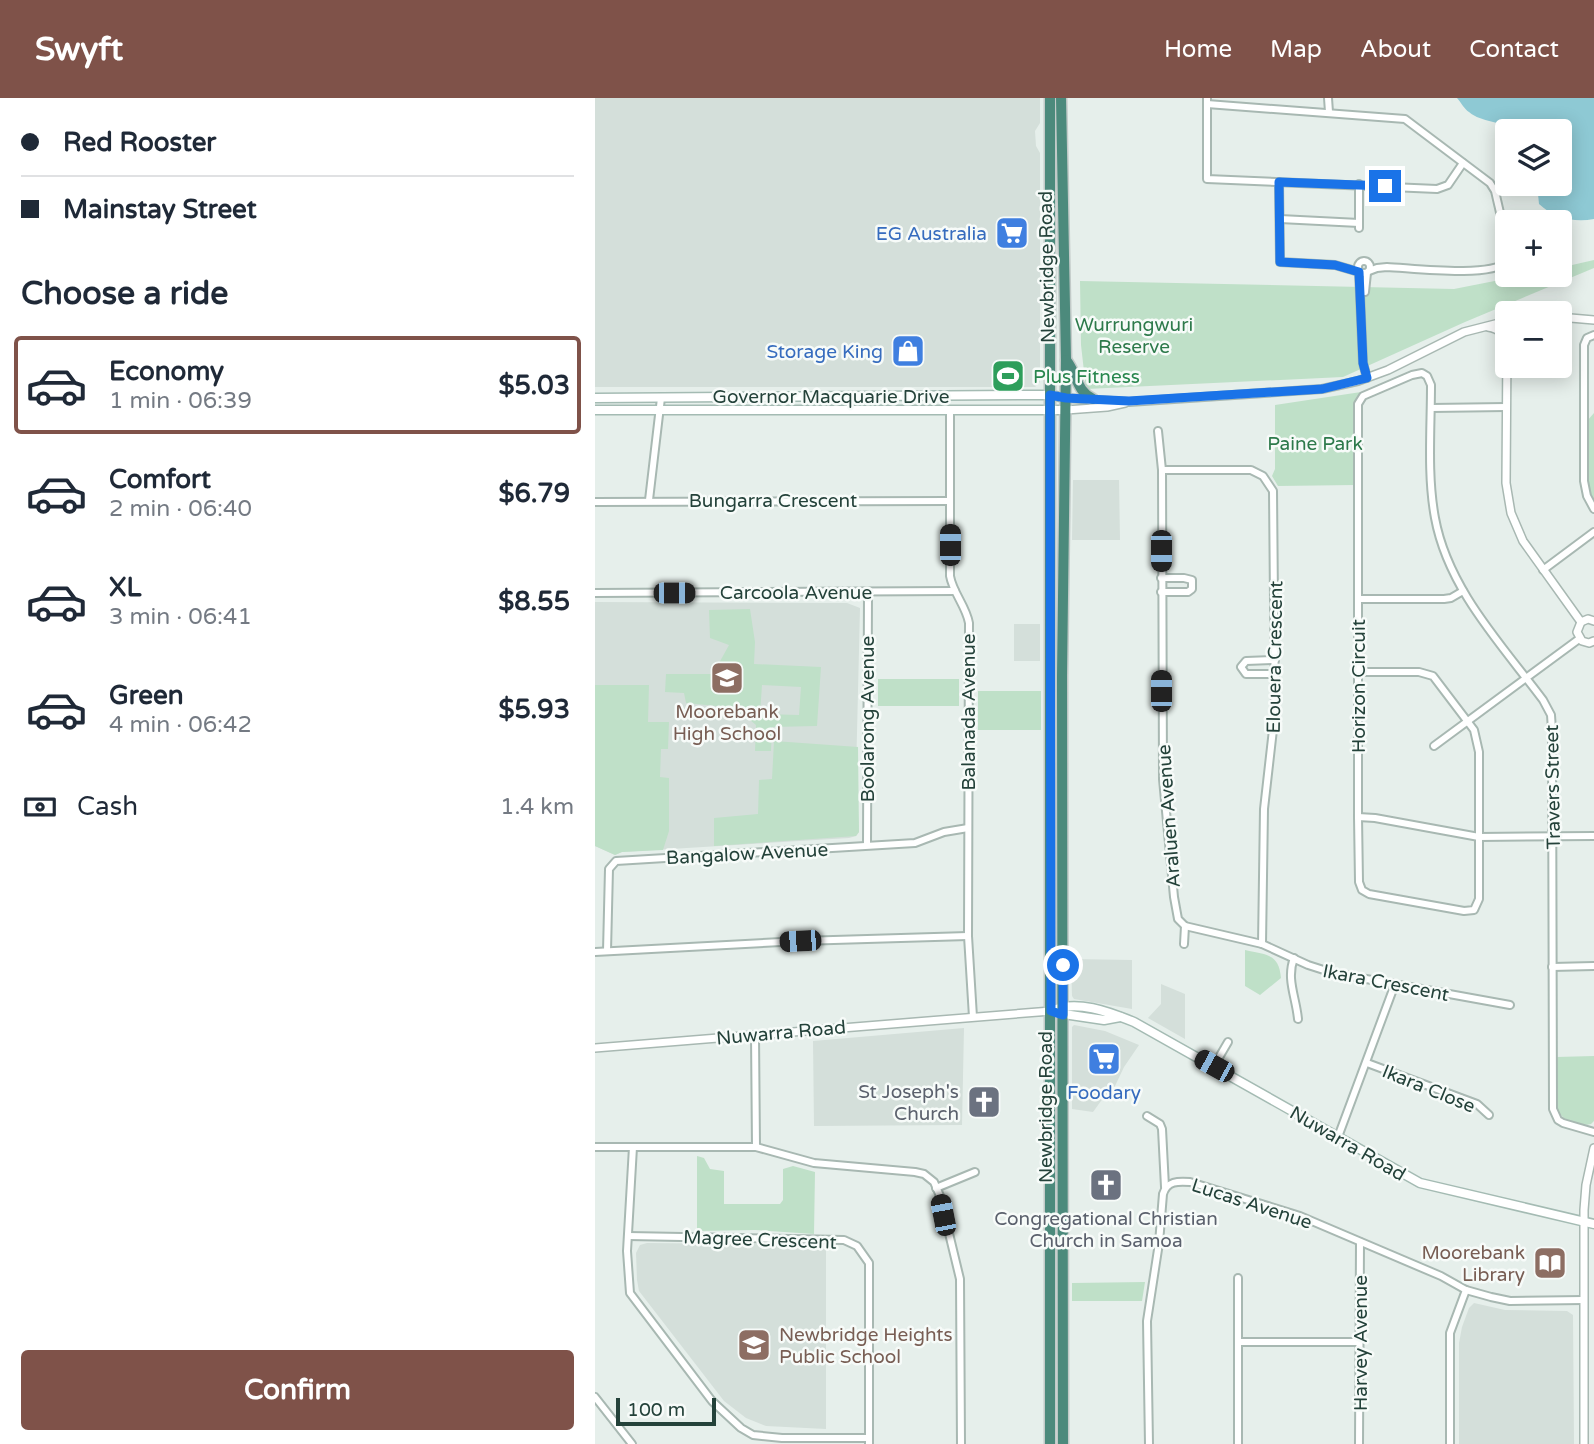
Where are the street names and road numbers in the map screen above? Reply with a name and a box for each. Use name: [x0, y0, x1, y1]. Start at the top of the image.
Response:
street label: Newbridge Road: [1035, 191, 1059, 343]
street label: Governor Macquarie Drive: [713, 386, 949, 408]
street label: Bungarra Crescent: [689, 490, 857, 512]
street label: Elouera Crescent: [1263, 580, 1287, 734]
street label: Carcoola Avenue: [720, 582, 872, 604]
street label: Horizon Circuit: [1348, 619, 1370, 753]
street label: Balanada Avenue: [958, 633, 980, 791]
street label: Boolarong Avenue: [857, 636, 879, 802]
street label: Travers Street: [1541, 725, 1565, 849]
street label: Araluen Avenue: [1153, 744, 1185, 888]
street label: Bangalow Avenue: [665, 839, 829, 869]
street label: Ikara Crescent: [1321, 960, 1451, 1006]
street label: Nuwarra Road: [715, 1016, 847, 1050]
street label: Newbridge Road: [1035, 1031, 1057, 1183]
street label: Ikara Close: [1379, 1060, 1478, 1118]
street label: Nuwarra Road: [1286, 1102, 1409, 1186]
street label: Lucas Avenue: [1189, 1174, 1315, 1234]
street label: Magree Crescent: [683, 1226, 837, 1254]
street label: Harvey Avenue: [1350, 1275, 1372, 1411]

